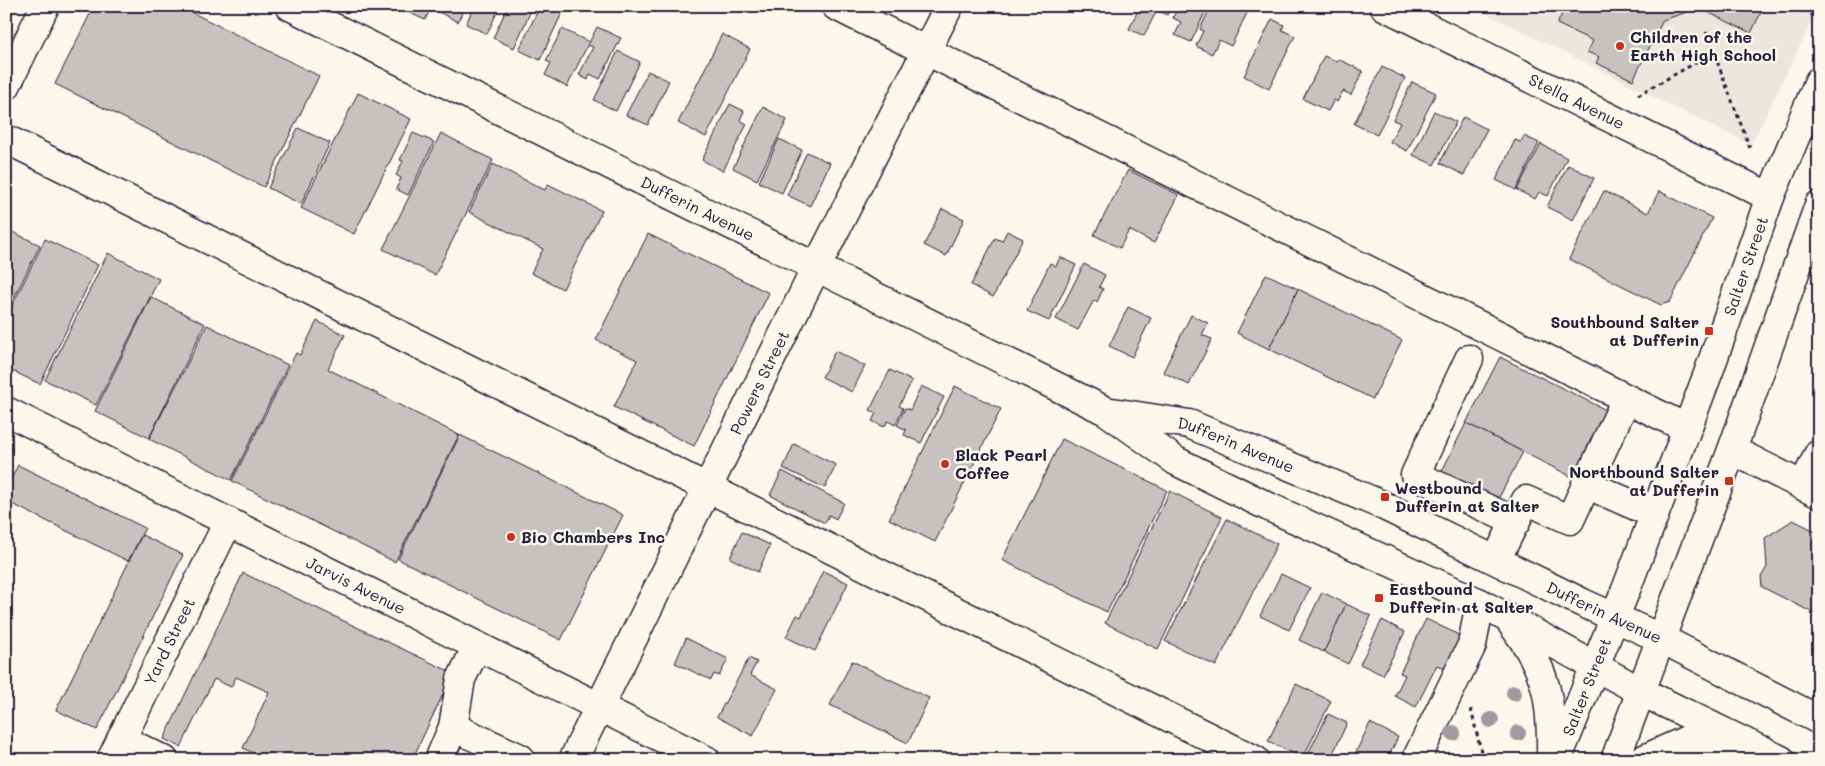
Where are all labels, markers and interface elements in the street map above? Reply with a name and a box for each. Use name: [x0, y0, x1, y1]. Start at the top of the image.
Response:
place label: Children of the Earth High School: [1630, 26, 1776, 65]
marker: Children of the Earth High School: [1614, 40, 1626, 52]
street label: Stella Avenue: [1525, 68, 1628, 133]
street label: Dufferin Avenue: [637, 171, 758, 245]
street label: Salter Street: [1718, 213, 1772, 318]
place label: Southbound Salter at Dufferin: [1550, 311, 1699, 350]
marker: Southbound Salter at Dufferin: [1703, 325, 1715, 337]
street label: Powers Street: [724, 327, 794, 438]
street label: Dufferin Avenue: [1176, 411, 1298, 477]
place label: Black Pearl Coffee: [955, 444, 1047, 483]
marker: Black Pearl Coffee: [939, 458, 951, 470]
place label: Northbound Salter at Dufferin: [1569, 461, 1719, 500]
marker: Northbound Salter at Dufferin: [1723, 475, 1735, 487]
place label: Westbound Dufferin at Salter: [1395, 477, 1539, 516]
marker: Westbound Dufferin at Salter: [1379, 491, 1391, 503]
place label: Bio Chambers Inc: [521, 526, 665, 547]
marker: Bio Chambers Inc: [505, 531, 517, 543]
street label: Jarvis Avenue: [303, 551, 409, 619]
street label: Dufferin Avenue: [1543, 576, 1665, 648]
place label: Eastbound Dufferin at Salter: [1389, 578, 1533, 617]
marker: Eastbound Dufferin at Salter: [1373, 592, 1385, 604]
street label: Yard Street: [138, 594, 199, 688]
street label: Salter Street: [1557, 634, 1615, 739]

